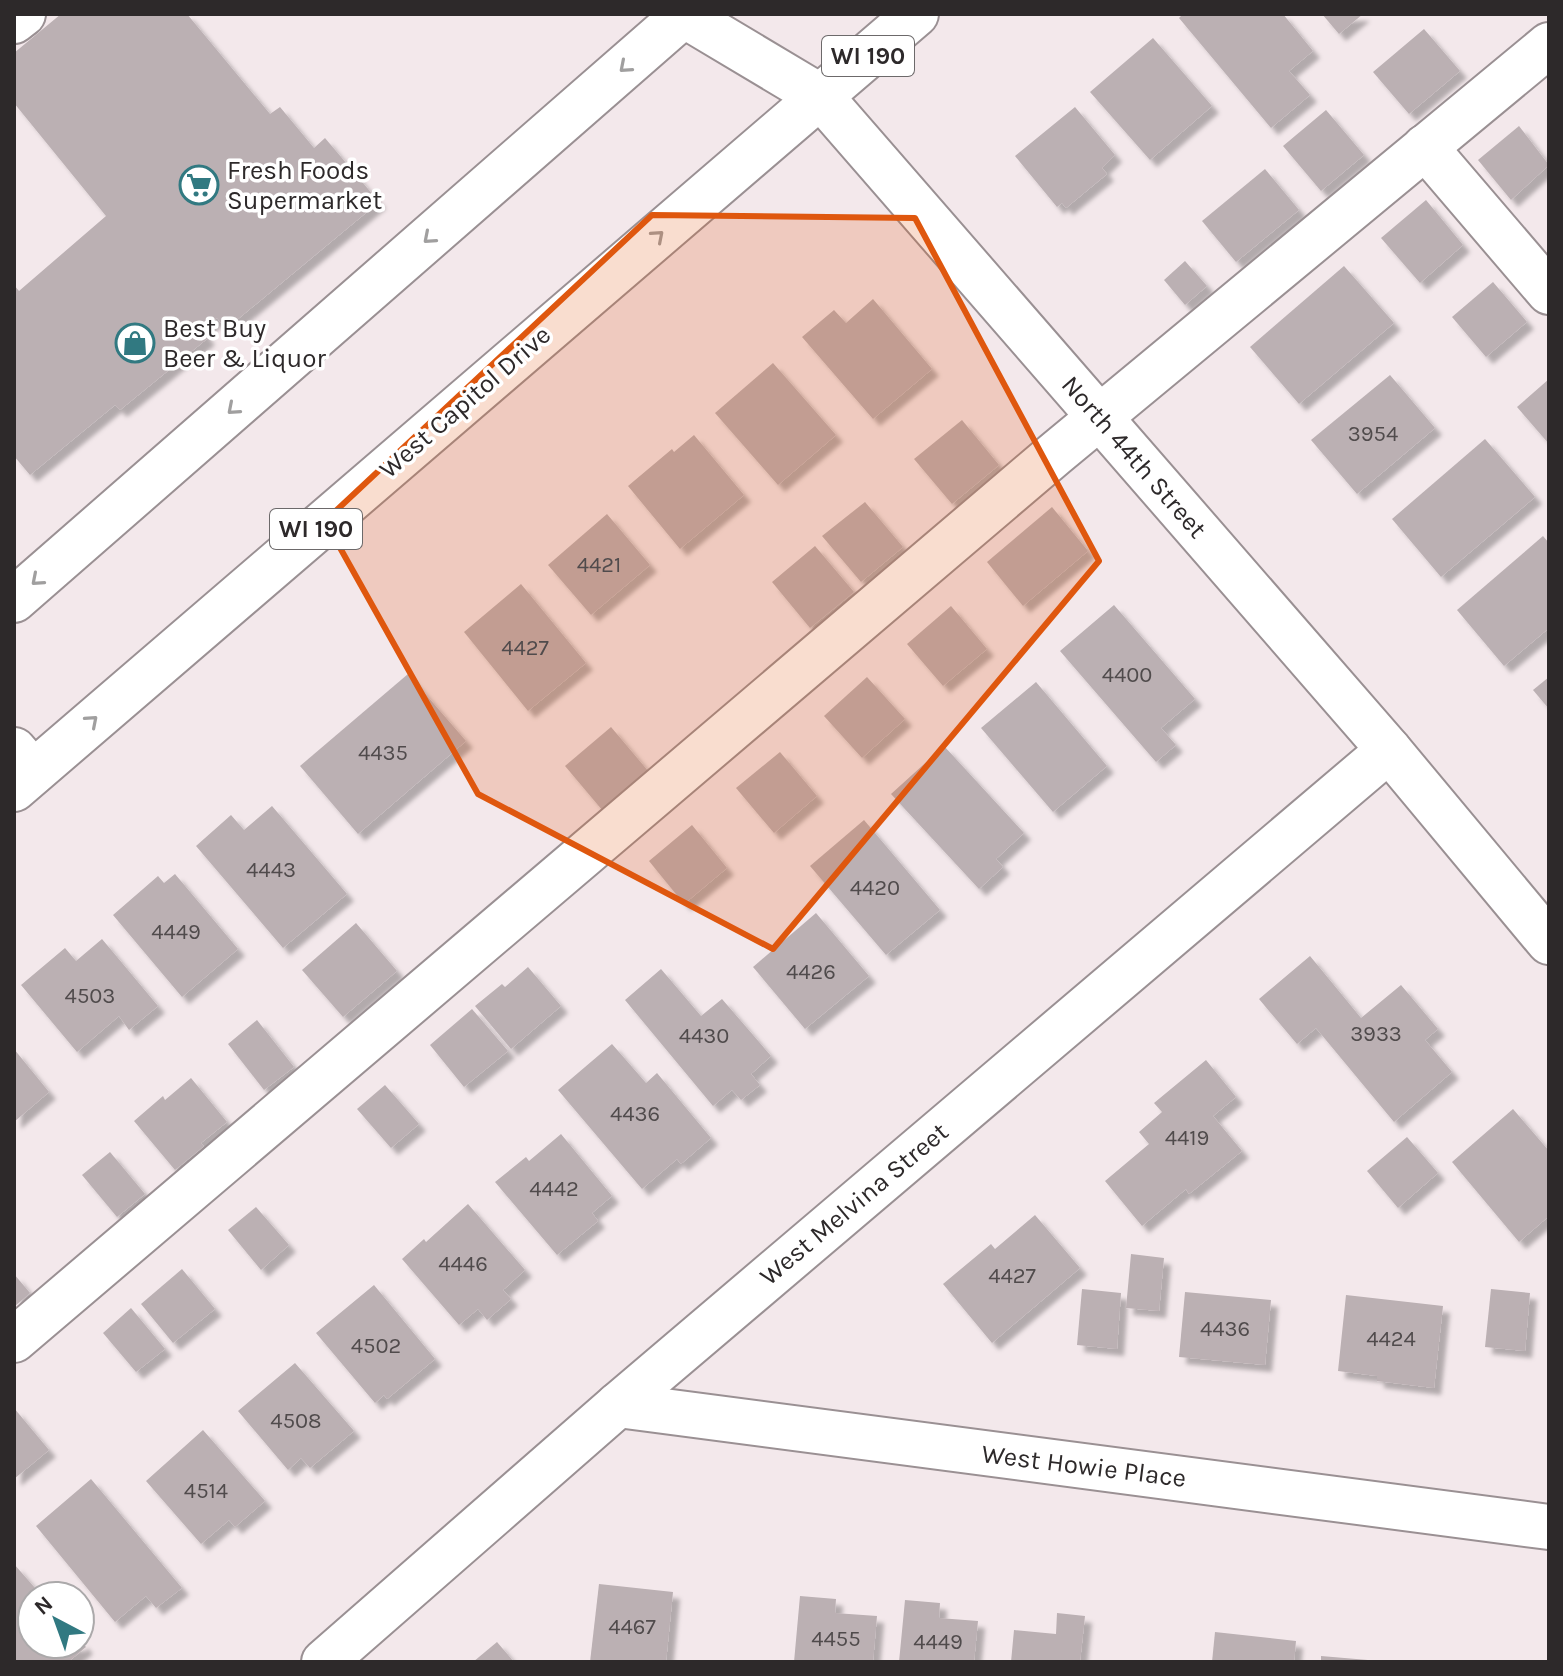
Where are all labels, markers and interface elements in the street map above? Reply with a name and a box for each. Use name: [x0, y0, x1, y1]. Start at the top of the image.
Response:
road number: WI 190: [822, 36, 914, 76]
one-way arrow: [619, 57, 634, 72]
place label: Fresh Foods Supermarket: [227, 155, 382, 216]
supermarket icon: Fresh Foods Supermarket: [178, 164, 220, 206]
one-way arrow: [424, 228, 438, 243]
one-way arrow: [649, 231, 664, 246]
place label: Best Buy Beer & Liquor: [163, 313, 326, 374]
street label: West Capitol Drive: [373, 319, 557, 485]
shop icon: Best Buy Beer & Liquor: [114, 322, 156, 364]
street label: North 44th Street: [1055, 369, 1213, 545]
one-way arrow: [228, 399, 242, 414]
house number: 3954: [1348, 421, 1398, 447]
road number: WI 190: [270, 509, 362, 549]
house number: 4421: [577, 552, 621, 578]
one-way arrow: [32, 570, 47, 585]
house number: 4427: [501, 635, 549, 661]
house number: 4400: [1102, 662, 1152, 688]
one-way arrow: [83, 716, 98, 731]
house number: 4435: [358, 740, 408, 766]
house number: 4443: [246, 857, 296, 883]
house number: 4420: [850, 875, 900, 901]
house number: 4449: [151, 919, 201, 945]
house number: 4426: [786, 959, 836, 985]
house number: 4503: [65, 983, 115, 1009]
house number: 3933: [1350, 1021, 1402, 1047]
house number: 4430: [679, 1023, 729, 1049]
house number: 4436: [610, 1101, 660, 1127]
street label: West Melvina Street: [753, 1116, 955, 1292]
house number: 4419: [1165, 1125, 1209, 1151]
house number: 4442: [529, 1176, 579, 1202]
house number: 4446: [438, 1251, 488, 1277]
house number: 4427: [988, 1263, 1036, 1289]
house number: 4436: [1200, 1316, 1250, 1342]
house number: 4424: [1366, 1326, 1416, 1352]
house number: 4502: [351, 1333, 401, 1359]
house number: 4508: [270, 1408, 322, 1434]
street label: West Howie Place: [980, 1438, 1188, 1494]
house number: 4514: [184, 1478, 228, 1504]
north arrow: [16, 1580, 96, 1660]
text: N: [29, 1591, 58, 1621]
house number: 4467: [608, 1614, 656, 1640]
house number: 4455: [811, 1626, 861, 1652]
house number: 4449: [913, 1629, 963, 1655]

